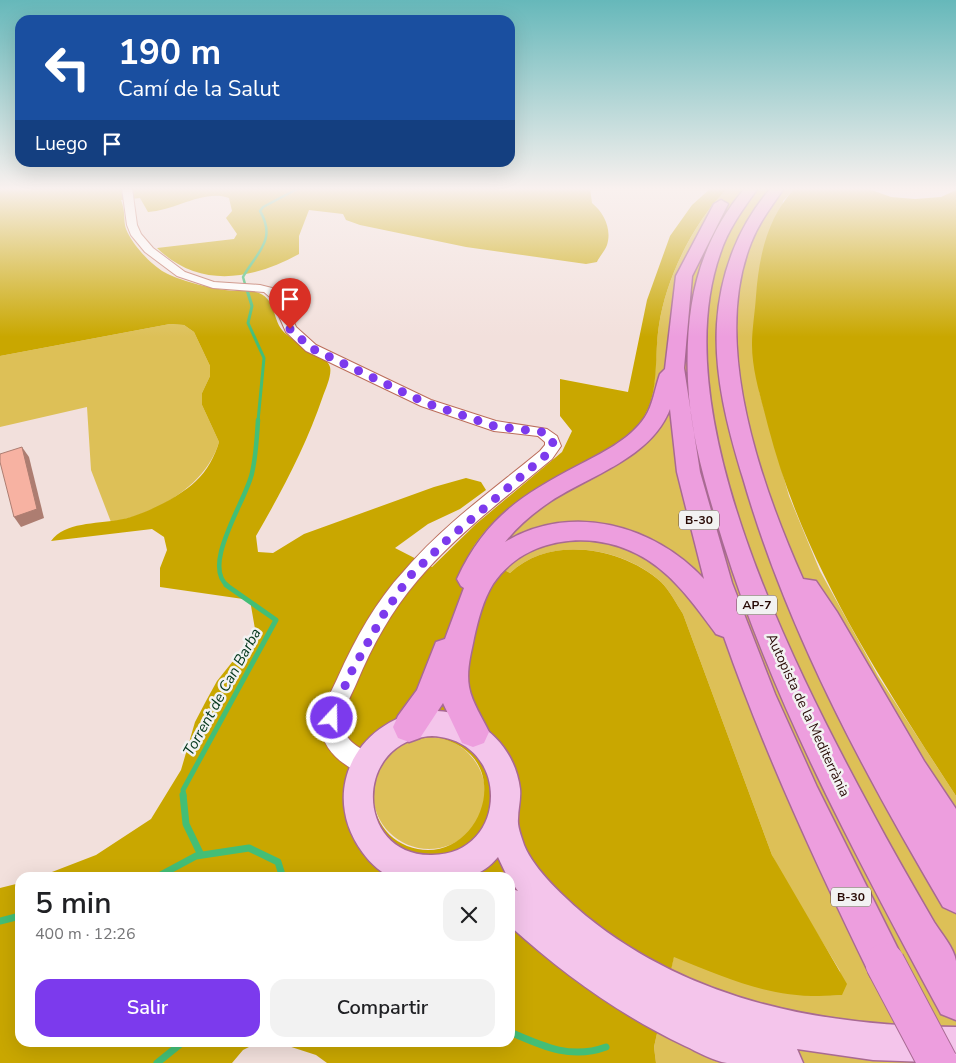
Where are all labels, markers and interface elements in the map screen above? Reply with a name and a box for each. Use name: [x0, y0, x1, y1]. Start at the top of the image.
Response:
text: 190 m: [118, 29, 221, 76]
icon: left: [35, 35, 100, 100]
text: Camí de la Salut: [118, 74, 279, 104]
icon: arrive: [98, 130, 126, 158]
text: Luego: [35, 131, 88, 157]
pin: [269, 278, 311, 329]
icon: arrive: [276, 285, 304, 313]
road number: B-30: [679, 510, 719, 530]
road number: AP-7: [737, 596, 777, 614]
water label: Torrent de Can Barba: [178, 624, 266, 760]
street label: Autopista de la Mediterrània: [762, 630, 854, 800]
position arrow: [305, 691, 357, 743]
text: 5 min: [35, 883, 111, 924]
road number: B-30: [831, 888, 871, 906]
button: close: [443, 889, 495, 941]
text: 400 m · 12:26: [35, 923, 136, 945]
button: Salir: [35, 979, 260, 1037]
button: Compartir: [270, 979, 495, 1037]

